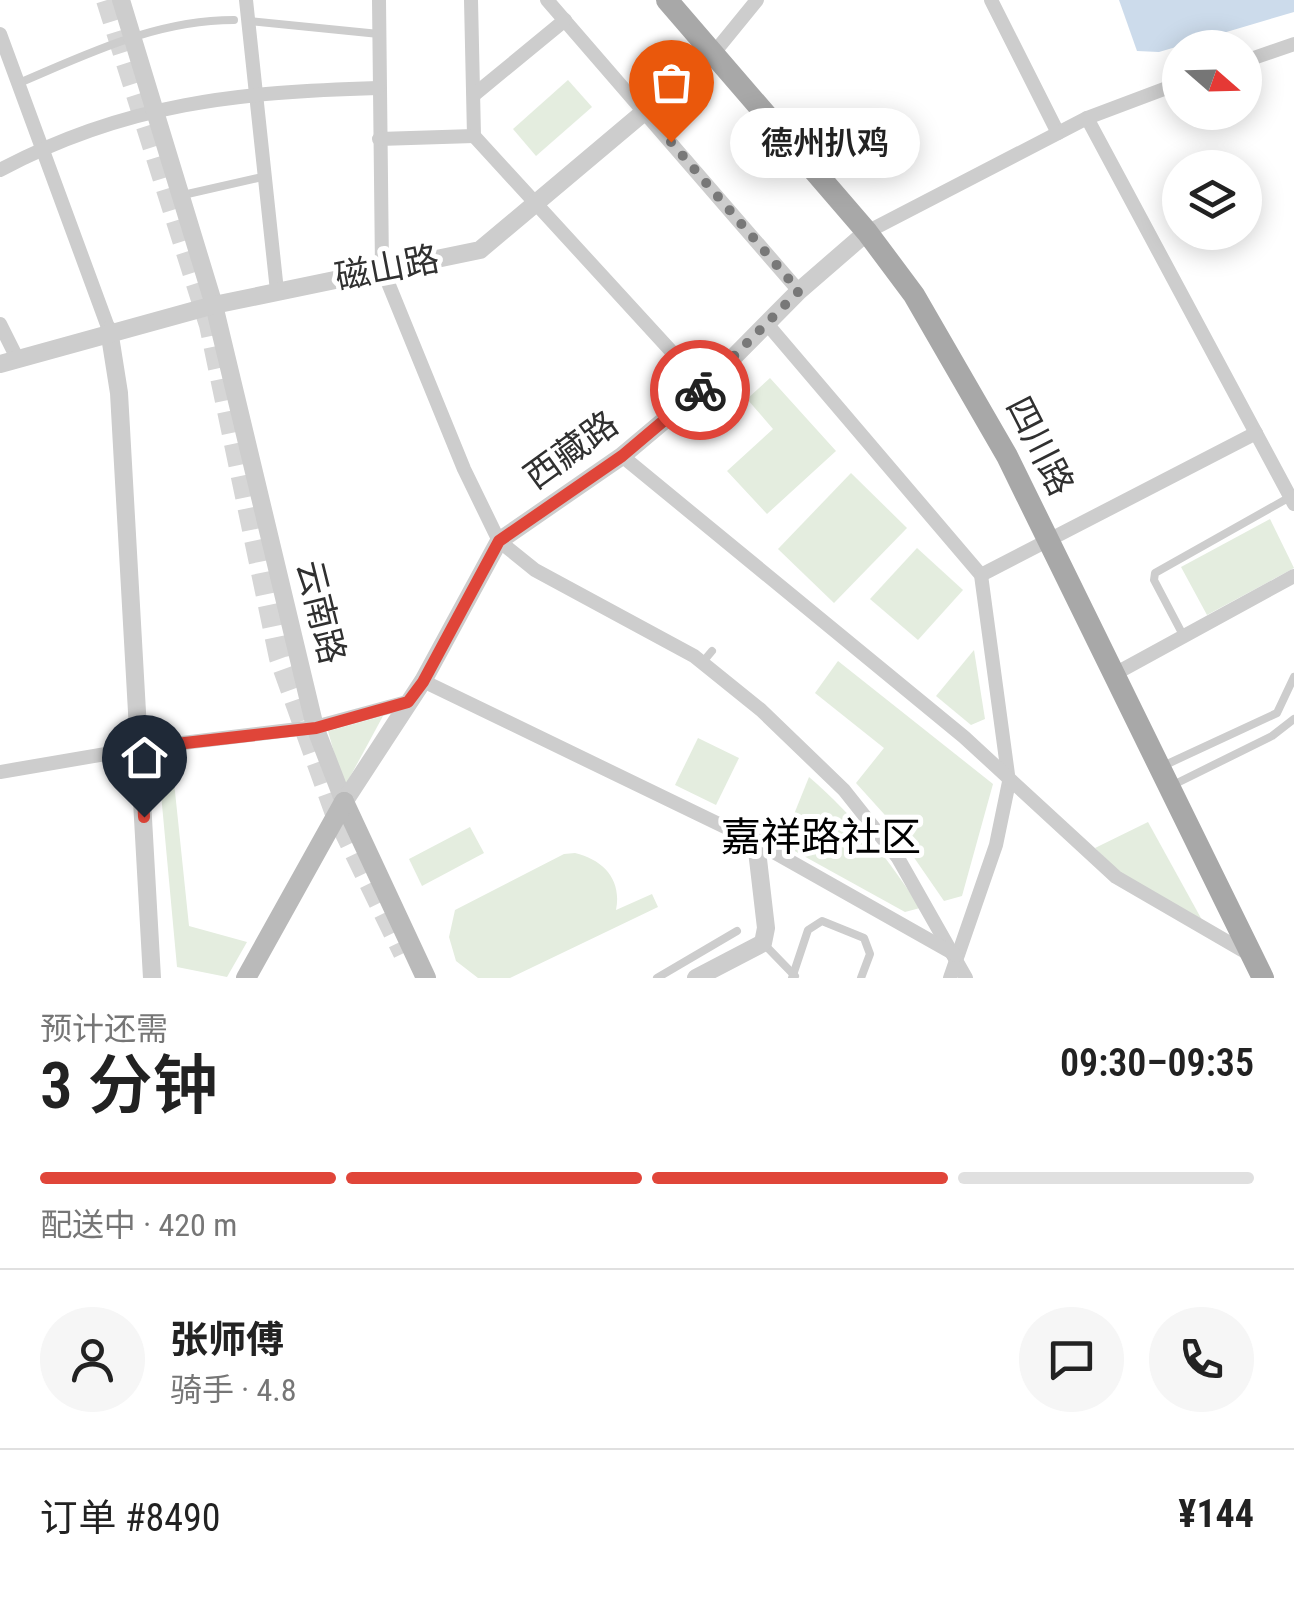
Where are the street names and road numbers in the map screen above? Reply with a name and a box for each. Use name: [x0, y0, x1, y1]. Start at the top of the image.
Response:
street label: 磁山路: [332, 238, 443, 299]
street label: 四川路: [997, 390, 1082, 502]
street label: 西藏路: [517, 403, 626, 498]
street label: 云南路: [288, 556, 353, 668]

